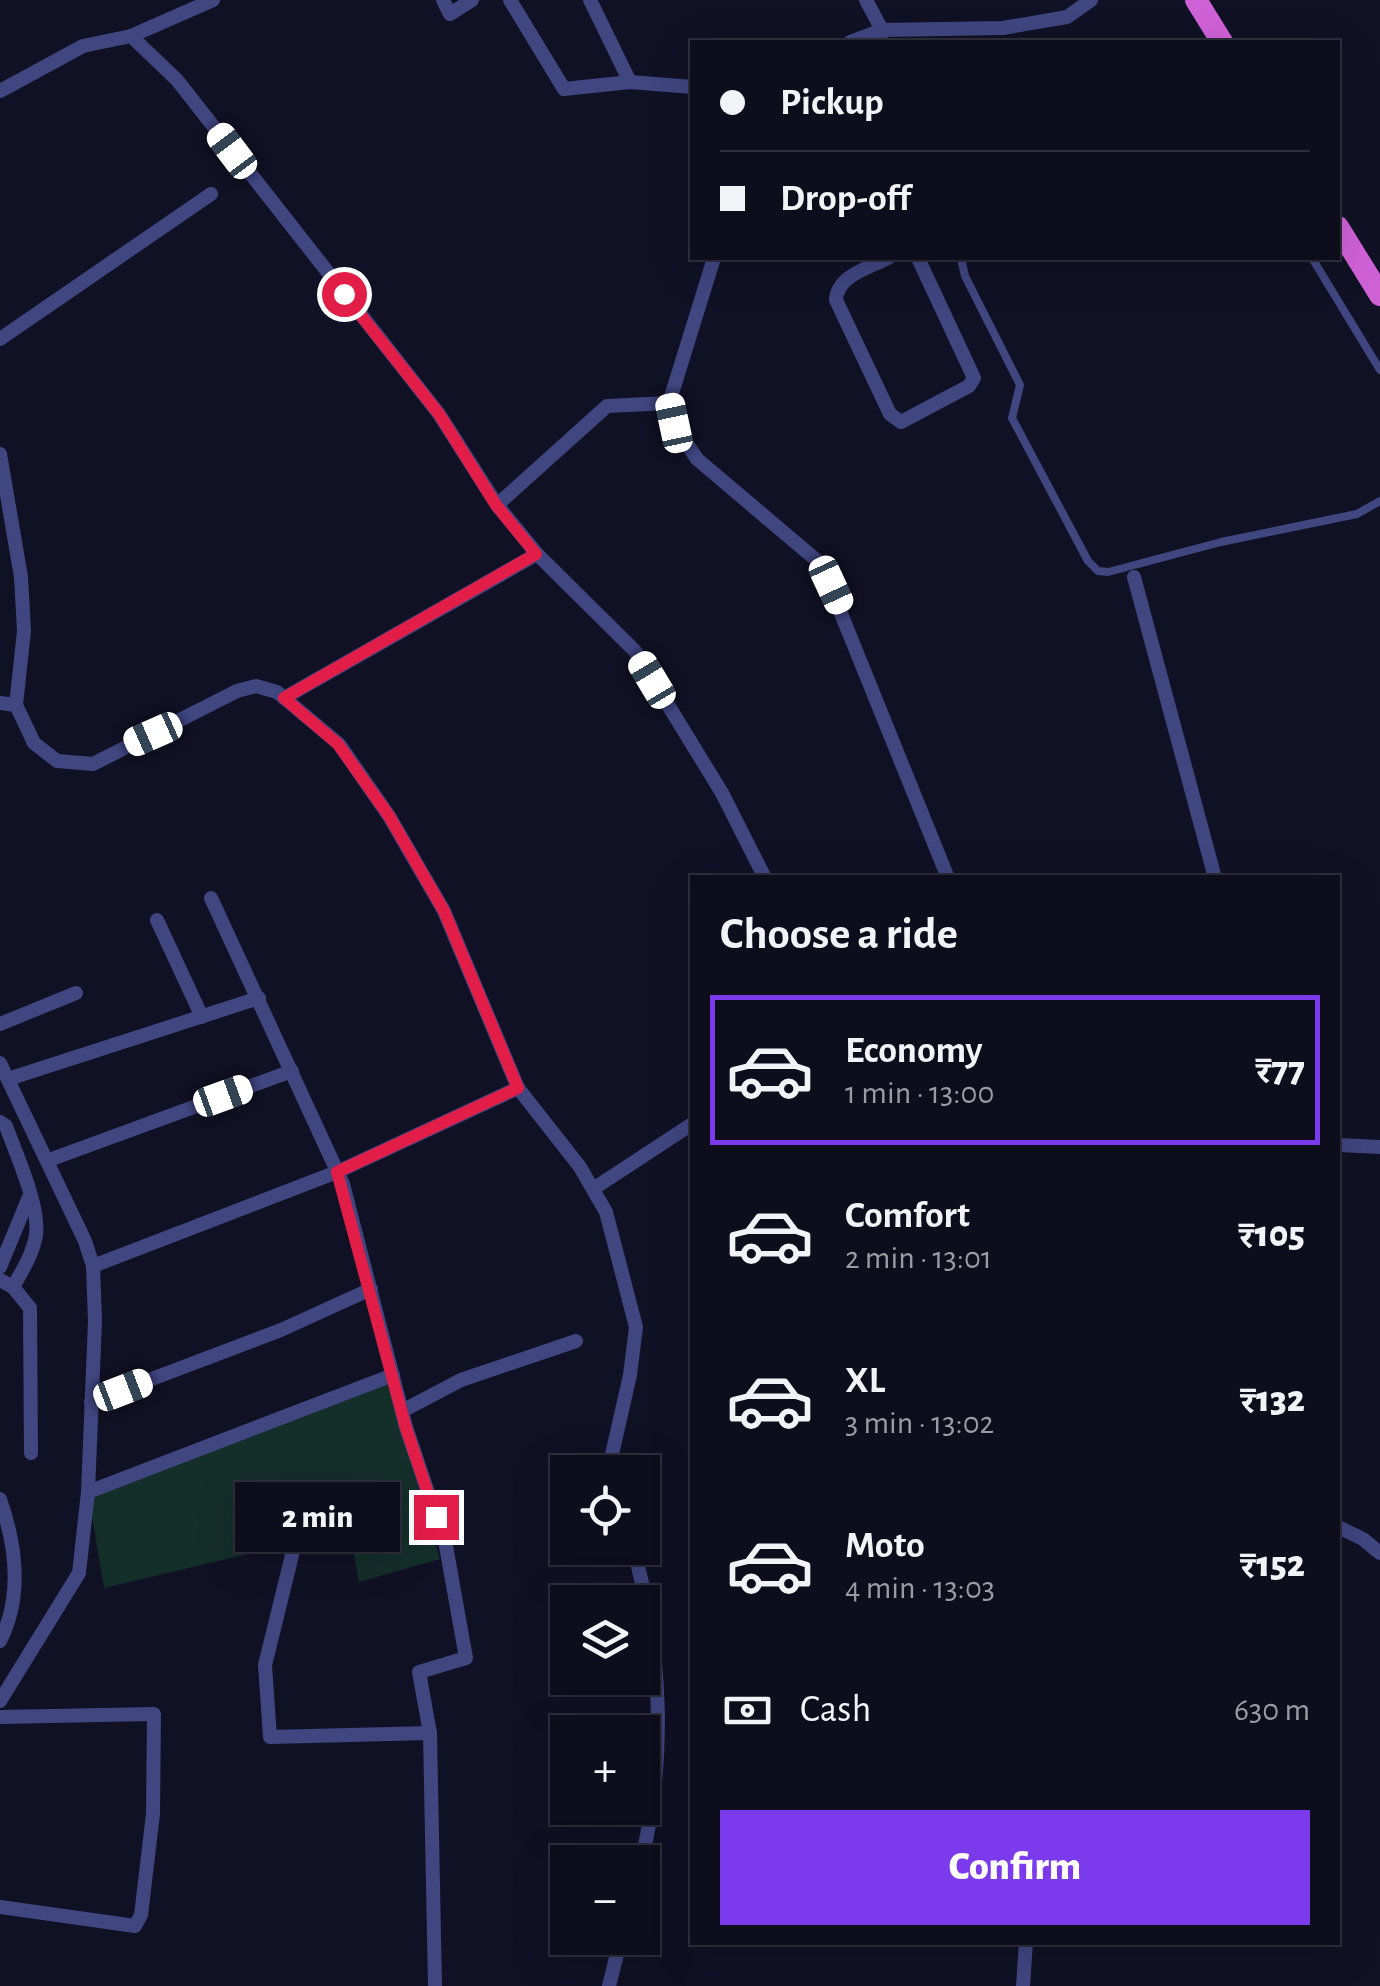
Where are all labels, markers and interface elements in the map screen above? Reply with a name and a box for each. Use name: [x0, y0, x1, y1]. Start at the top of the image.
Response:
text: Pickup: [780, 84, 884, 122]
car: [202, 118, 262, 184]
text: Drop-off: [780, 180, 911, 218]
route start: [322, 272, 367, 317]
car: [653, 391, 695, 455]
car: [805, 551, 857, 619]
car: [624, 647, 680, 713]
car: [119, 708, 187, 760]
text: Choose a ride: [720, 912, 958, 957]
icon: car: [725, 1025, 815, 1115]
text: Economy: [845, 1032, 983, 1070]
text: ₹77: [1255, 1051, 1305, 1089]
car: [190, 1072, 256, 1120]
text: 1 min · 13:00: [845, 1077, 994, 1109]
icon: car: [725, 1190, 815, 1280]
text: Comfort: [845, 1197, 970, 1235]
text: ₹105: [1238, 1216, 1305, 1254]
text: 2 min · 13:01: [845, 1242, 992, 1274]
icon: car: [725, 1355, 815, 1445]
text: XL: [845, 1362, 885, 1400]
car: [90, 1365, 156, 1415]
text: ₹132: [1240, 1381, 1305, 1419]
text: 3 min · 13:02: [845, 1407, 994, 1439]
map controls: [550, 1455, 660, 1955]
button: locate: [550, 1455, 660, 1565]
callout: 2 min: [236, 1482, 401, 1552]
route end: [414, 1495, 459, 1540]
text: 2 min: [282, 1501, 353, 1533]
icon: car: [725, 1520, 815, 1610]
text: Moto: [845, 1527, 925, 1565]
text: ₹152: [1240, 1546, 1305, 1584]
text: 4 min · 13:03: [845, 1572, 995, 1604]
button: layers: [550, 1585, 660, 1695]
icon: cash: [720, 1683, 775, 1738]
text: Cash: [800, 1691, 871, 1729]
text: 630 m: [1234, 1694, 1310, 1726]
button: +: [550, 1715, 660, 1825]
button: Confirm: [720, 1810, 1310, 1925]
button: −: [550, 1845, 660, 1955]

